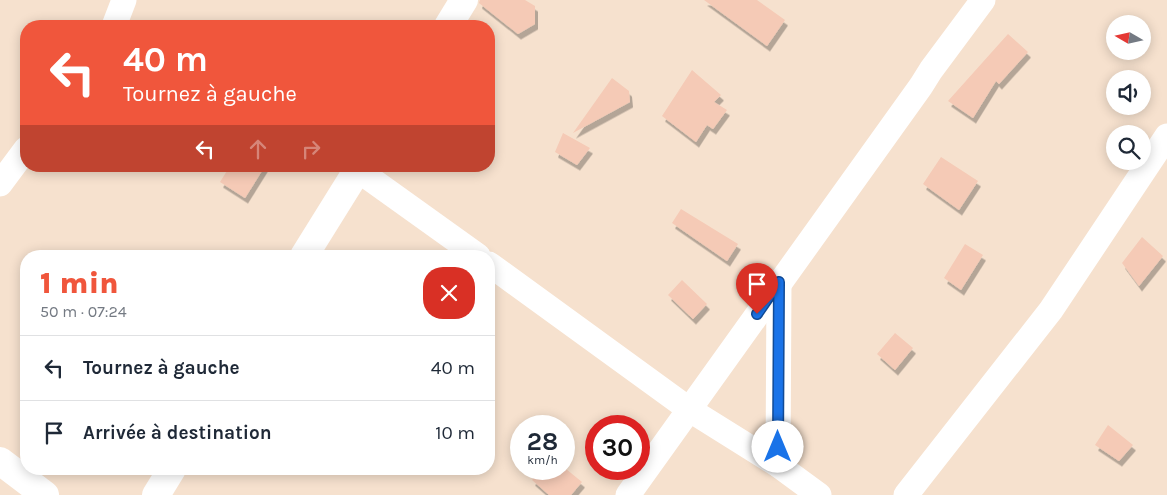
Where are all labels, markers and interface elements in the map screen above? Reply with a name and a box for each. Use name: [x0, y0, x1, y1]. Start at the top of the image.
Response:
north arrow: [1106, 15, 1151, 60]
map controls: [1106, 15, 1151, 170]
text: 40 m: [123, 39, 208, 80]
icon: left: [40, 40, 105, 105]
button: sound: [1106, 70, 1151, 115]
text: Tournez à gauche: [123, 81, 297, 107]
button: search: [1106, 125, 1151, 170]
icon: left: [191, 135, 219, 163]
icon: ahead: [244, 135, 272, 163]
icon: right: [297, 135, 325, 163]
pin: [736, 263, 778, 314]
text: 1 min: [40, 265, 119, 301]
button: close: [423, 267, 475, 319]
icon: arrive: [743, 270, 771, 298]
text: 50 m · 07:24: [40, 302, 127, 321]
icon: left: [40, 354, 68, 382]
text: Tournez à gauche: [83, 357, 240, 379]
text: 40 m: [431, 357, 475, 379]
speed limit sign: 30: [585, 415, 650, 480]
icon: arrive: [40, 419, 68, 447]
position arrow: [751, 420, 803, 472]
text: Arrivée à destination: [83, 422, 272, 444]
text: 10 m: [435, 422, 475, 444]
text: 28: [527, 427, 558, 456]
text: km/h: [527, 453, 558, 467]

